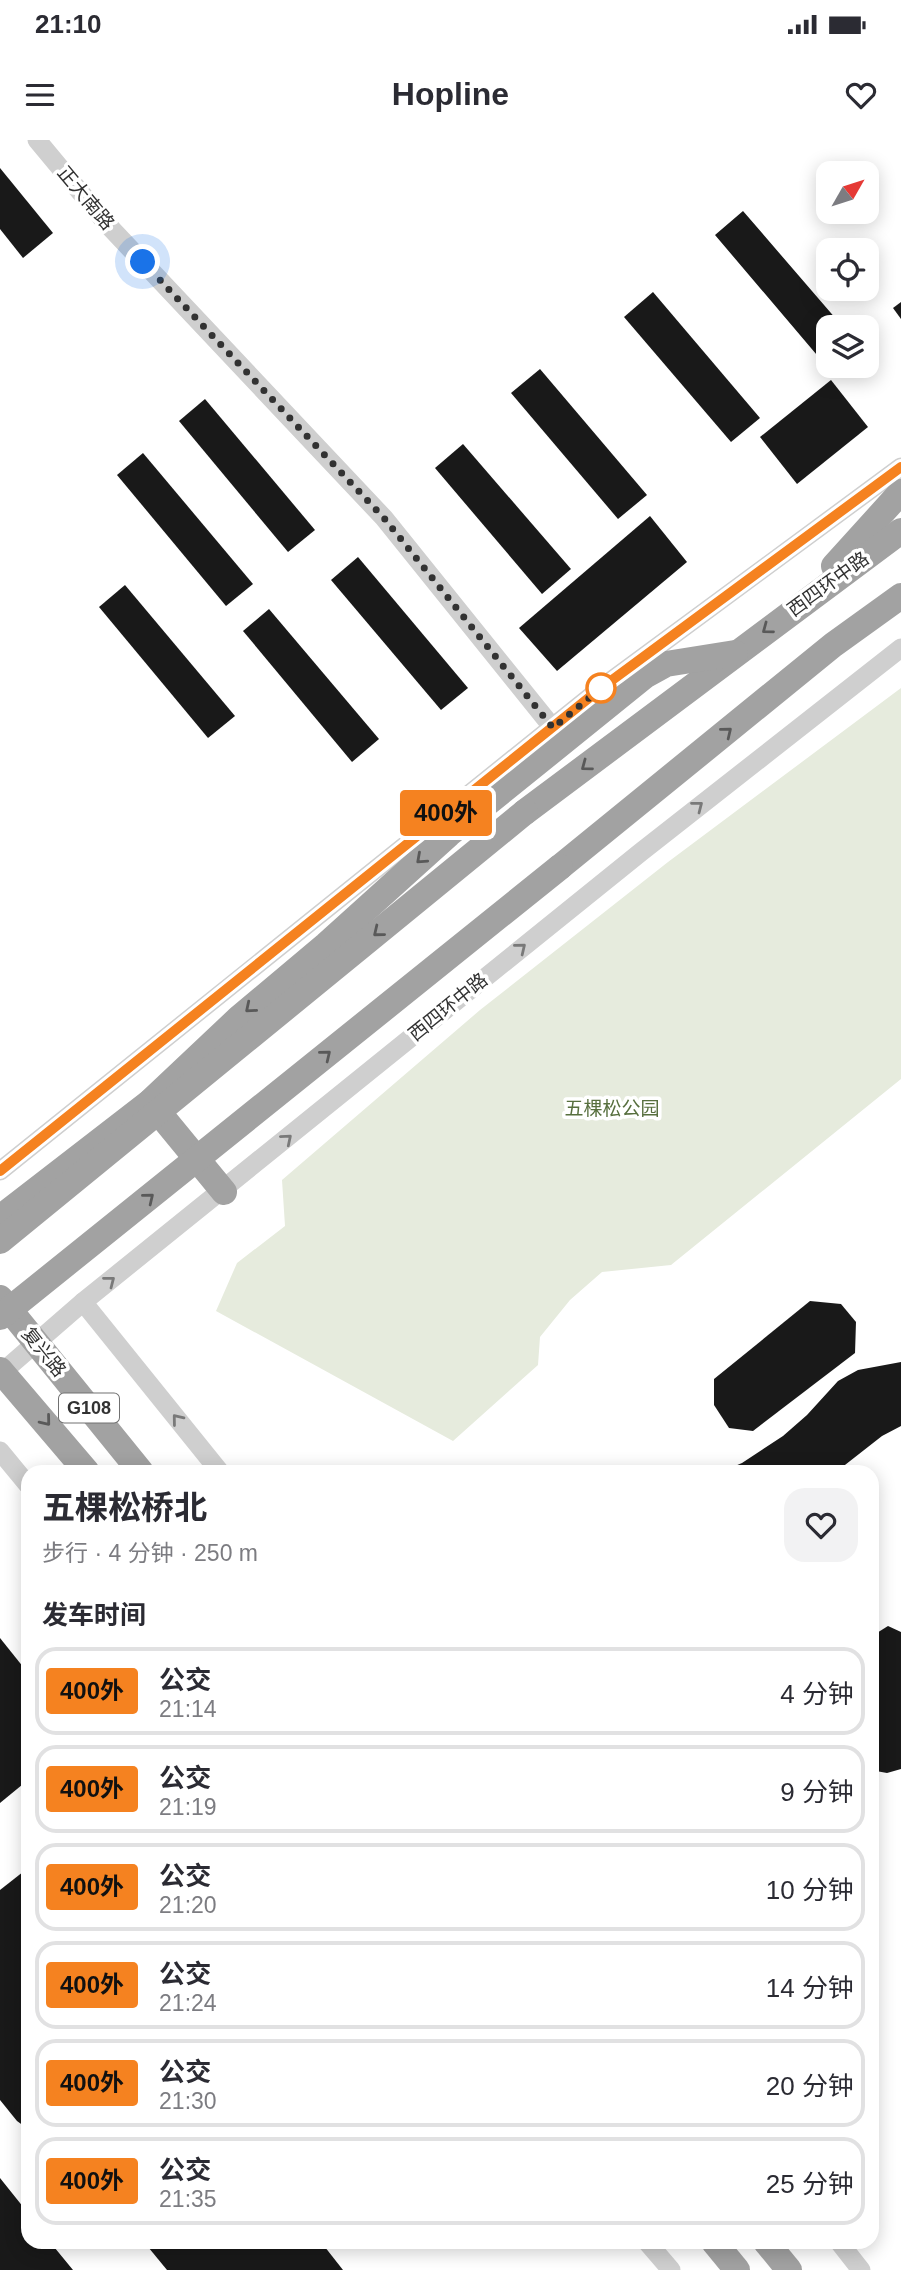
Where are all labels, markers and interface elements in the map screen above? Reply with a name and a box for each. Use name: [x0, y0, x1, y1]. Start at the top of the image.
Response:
text: 21:10: [35, 9, 102, 39]
icon: menu: [21, 76, 59, 114]
text: Hopline: [392, 76, 509, 112]
icon: heart: [842, 76, 880, 114]
north arrow: [816, 161, 878, 224]
map controls: [816, 161, 879, 378]
street label: 正大南路: [54, 162, 118, 234]
button: locate: [816, 238, 879, 301]
your location: [125, 244, 160, 279]
button: layers: [816, 315, 879, 378]
street label: 西四环中路: [783, 548, 873, 620]
one-way arrow: [762, 621, 775, 633]
unlabelled marker: [586, 673, 616, 703]
one-way arrow: [720, 727, 732, 740]
one-way arrow: [581, 758, 593, 771]
line badge: 400外: [397, 790, 495, 836]
text: 400外: [414, 799, 478, 826]
one-way arrow: [691, 802, 703, 815]
one-way arrow: [416, 851, 429, 863]
one-way arrow: [373, 924, 385, 937]
one-way arrow: [513, 944, 525, 957]
street label: 西四环中路: [404, 969, 492, 1045]
one-way arrow: [245, 1000, 258, 1013]
one-way arrow: [318, 1051, 330, 1064]
park label: 五棵松公园: [564, 1098, 660, 1119]
one-way arrow: [280, 1134, 292, 1147]
one-way arrow: [140, 1194, 153, 1206]
one-way arrow: [103, 1277, 115, 1290]
street label: 复兴路: [18, 1323, 70, 1381]
road number: G108: [59, 1394, 119, 1422]
one-way arrow: [37, 1413, 50, 1425]
one-way arrow: [173, 1414, 185, 1427]
button: heart: [784, 1488, 858, 1562]
text: 五棵松桥北: [42, 1489, 207, 1526]
text: 步行 · 4 分钟 · 250 m: [42, 1540, 258, 1566]
text: 发车时间: [42, 1600, 146, 1630]
text: 公交: [159, 1665, 211, 1695]
text: 400外: [60, 1677, 124, 1704]
text: 4 分钟: [780, 1679, 854, 1709]
text: 21:14: [159, 1696, 217, 1722]
text: 公交: [159, 1763, 211, 1793]
text: 400外: [60, 1775, 124, 1802]
text: 9 分钟: [780, 1777, 854, 1807]
text: 21:19: [159, 1794, 217, 1820]
text: 公交: [159, 1861, 211, 1891]
text: 400外: [60, 1873, 124, 1900]
text: 10 分钟: [766, 1875, 854, 1905]
text: 21:20: [159, 1892, 217, 1918]
text: 公交: [159, 1959, 211, 1989]
text: 400外: [60, 1971, 124, 1998]
text: 14 分钟: [766, 1973, 854, 2003]
text: 21:24: [159, 1990, 217, 2016]
text: 公交: [159, 2057, 211, 2087]
text: 400外: [60, 2069, 124, 2096]
text: 20 分钟: [766, 2071, 854, 2101]
text: 21:30: [159, 2088, 217, 2114]
text: 公交: [159, 2155, 211, 2185]
text: 400外: [60, 2167, 124, 2194]
text: 25 分钟: [766, 2169, 854, 2199]
text: 21:35: [159, 2186, 217, 2212]

